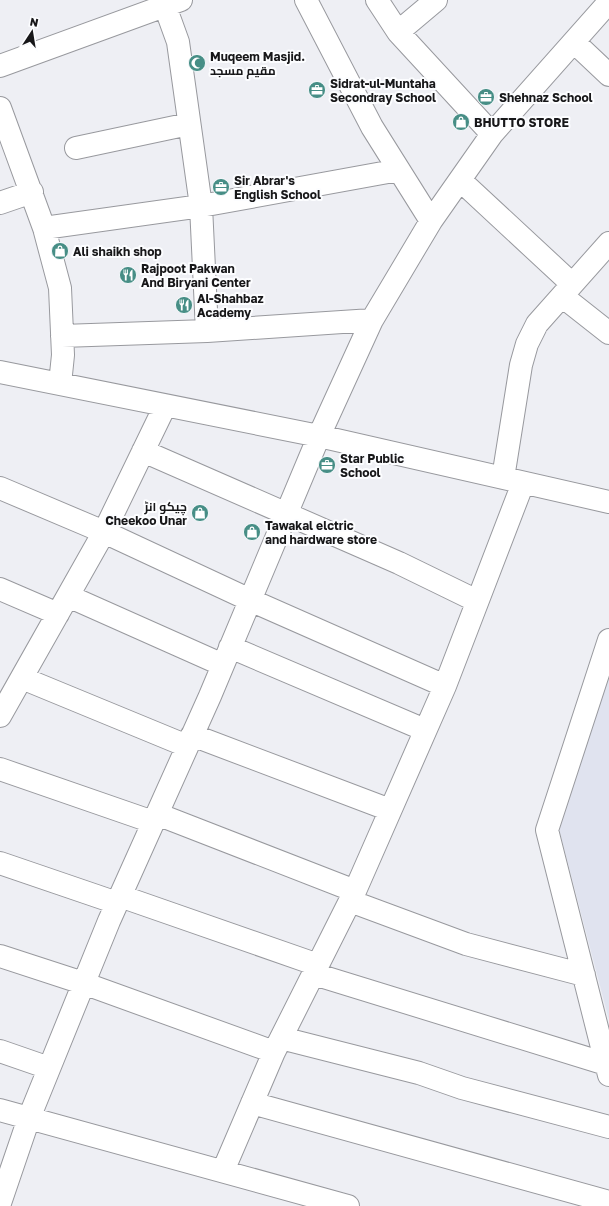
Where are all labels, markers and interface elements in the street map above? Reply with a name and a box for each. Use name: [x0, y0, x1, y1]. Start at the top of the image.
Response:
north arrow: [12, 12, 52, 52]
text: N: [29, 15, 40, 29]
place label: Muqeem Masjid. مقیم مسجد: [210, 49, 305, 79]
mosque icon: Muqeem Masjid. مقیم مسجد: [187, 53, 207, 73]
place label: Sidrat-ul-Muntaha Secondray School: [330, 76, 436, 105]
office icon: Sidrat-ul-Muntaha Secondray School: [307, 80, 327, 100]
office icon: Shehnaz School: [476, 87, 496, 107]
place label: Shehnaz School: [499, 90, 593, 105]
shop icon: BHUTTO STORE: [451, 112, 471, 132]
place label: BHUTTO STORE: [474, 115, 569, 130]
place label: Sir Abrar's English School: [234, 173, 321, 202]
office icon: Sir Abrar's English School: [211, 177, 231, 197]
shop icon: Ali shaikh shop: [50, 241, 70, 261]
place label: Ali shaikh shop: [73, 244, 162, 259]
place label: Rajpoot Pakwan And Biryani Center: [141, 261, 251, 290]
restaurant icon: Rajpoot Pakwan And Biryani Center: [118, 265, 138, 285]
place label: Al-Shahbaz Academy: [197, 291, 264, 320]
restaurant icon: Al-Shahbaz Academy: [174, 295, 194, 315]
place label: Star Public School: [340, 451, 404, 480]
office icon: Star Public School: [317, 455, 337, 475]
place label: چیکو انڑ Cheekoo Unar: [105, 499, 187, 528]
shop icon: چیکو انڑ Cheekoo Unar: [190, 503, 210, 523]
place label: Tawakal elctric and hardware store: [265, 518, 377, 547]
shop icon: Tawakal elctric and hardware store: [242, 522, 262, 542]

